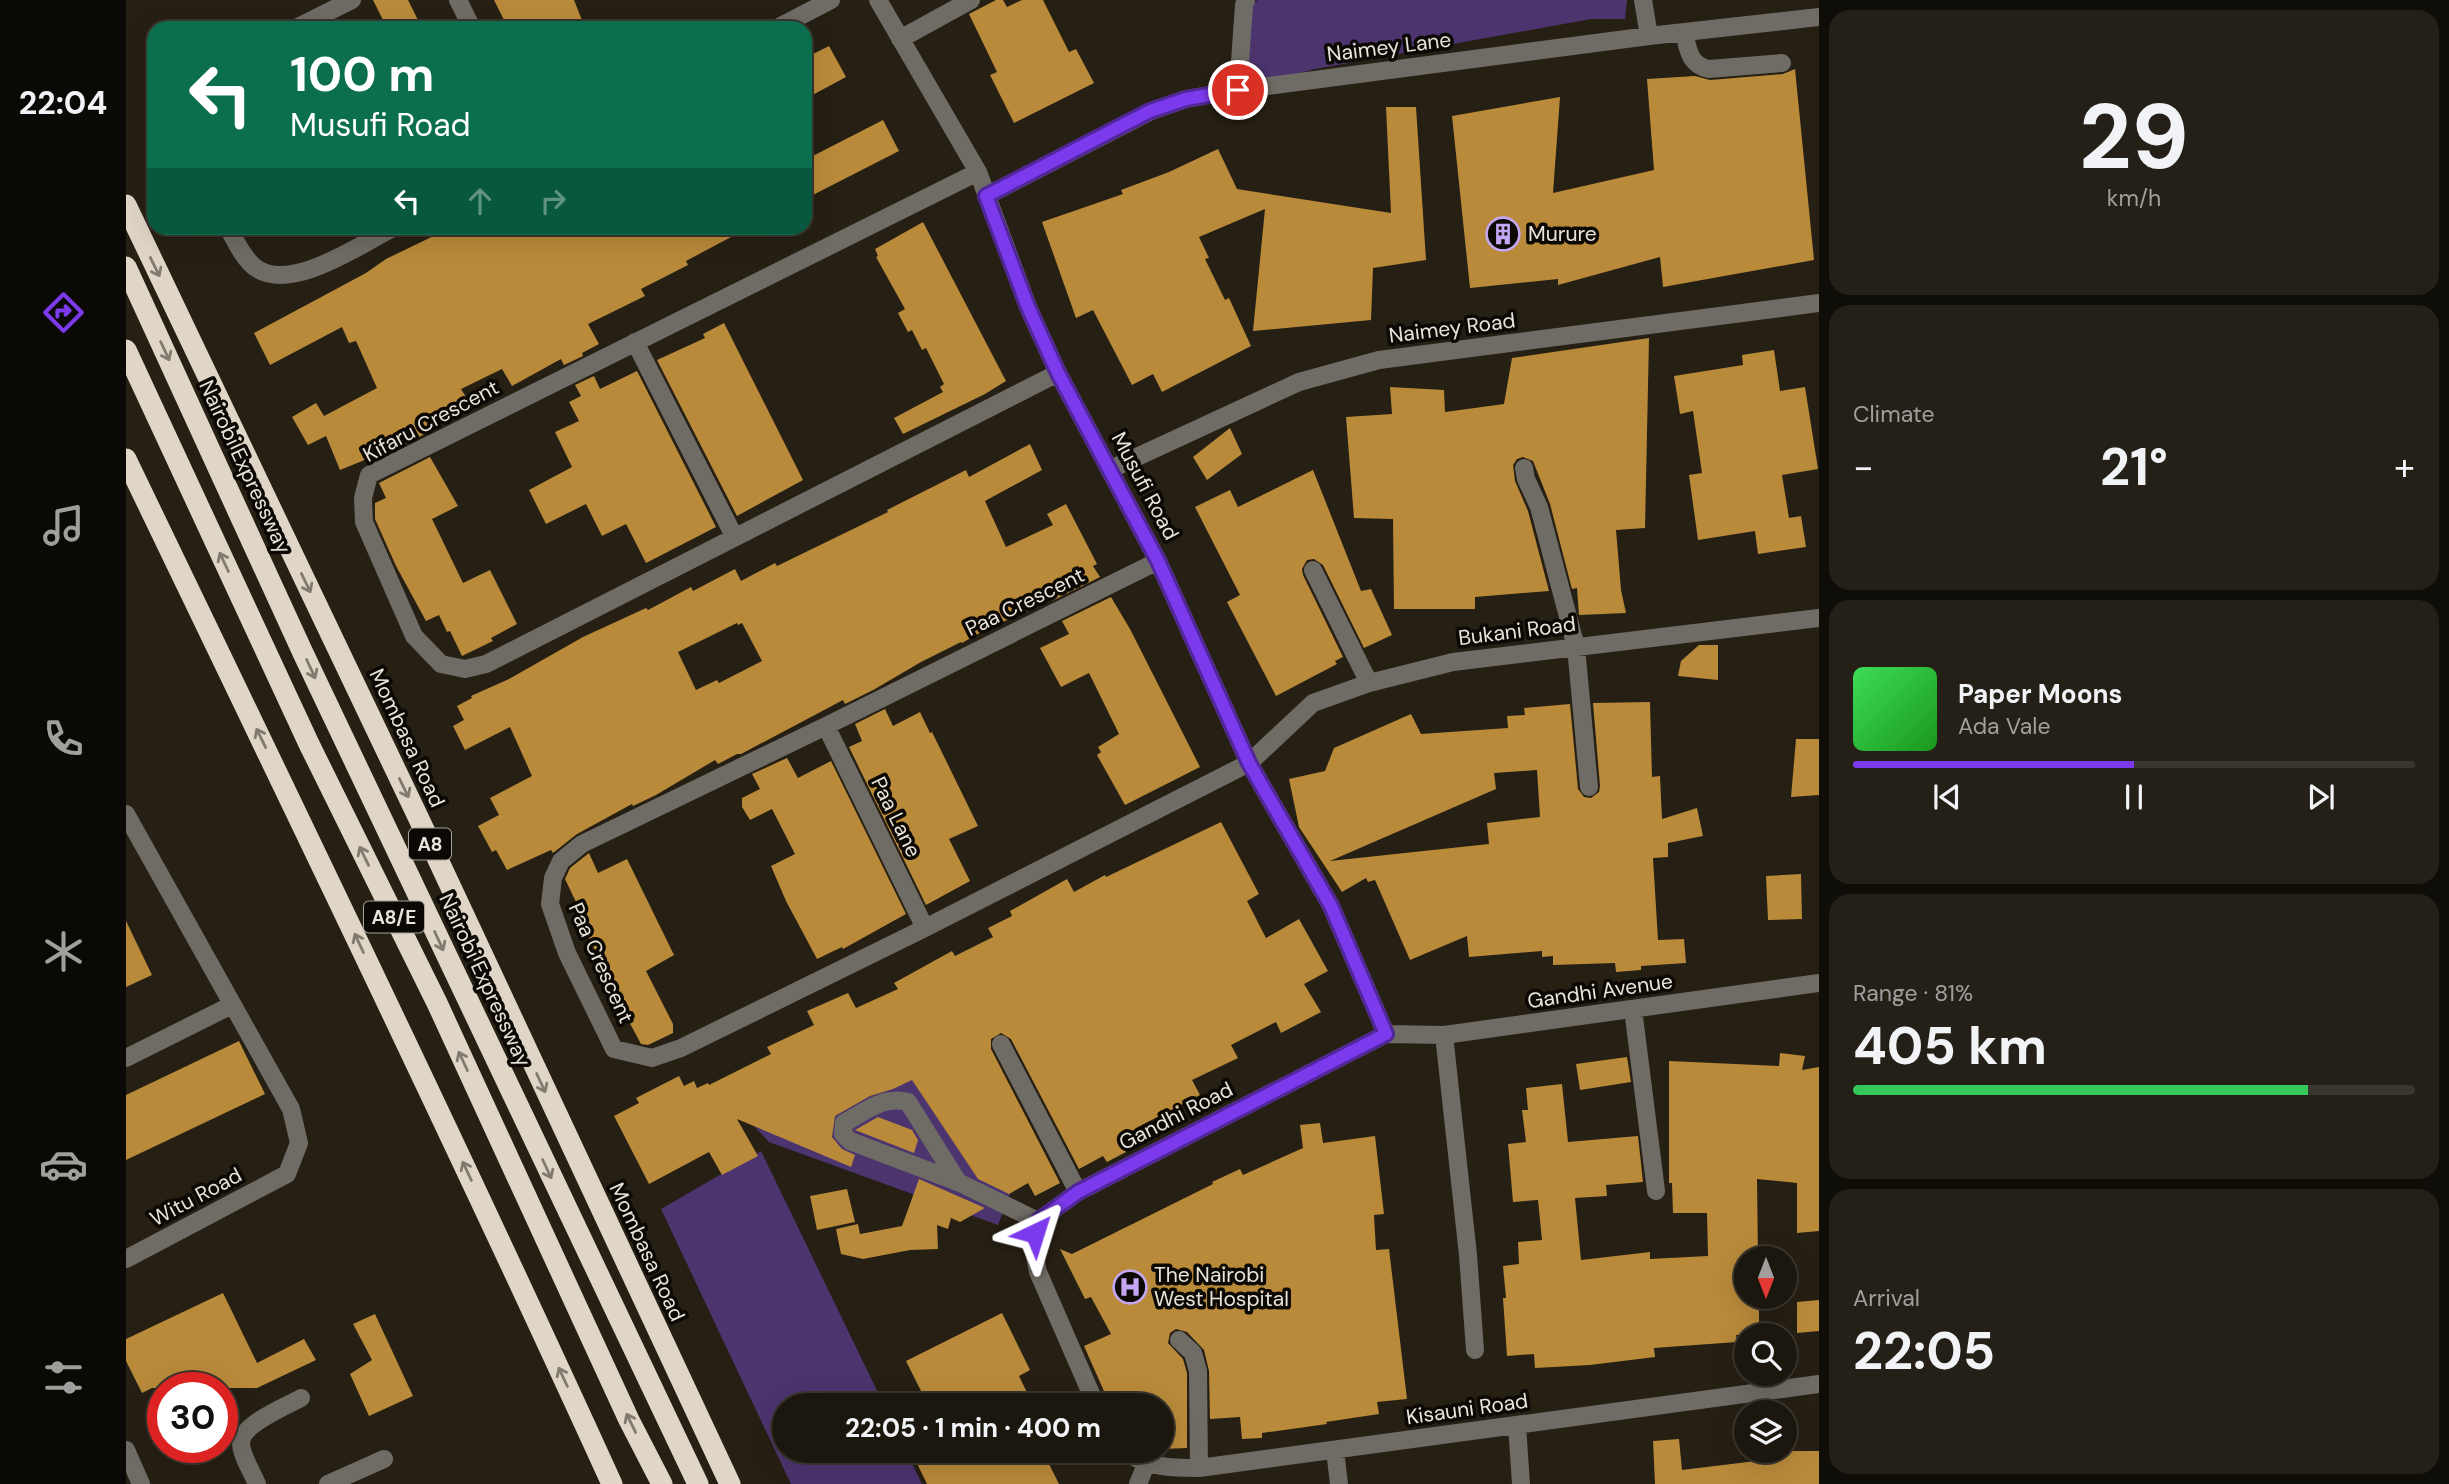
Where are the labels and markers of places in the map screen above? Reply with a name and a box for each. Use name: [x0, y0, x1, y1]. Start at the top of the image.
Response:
pin: [1208, 60, 1268, 120]
building icon: Murure: [1484, 215, 1522, 253]
place label: Murure: [1528, 220, 1597, 248]
place label: The Nairobi West Hospital: [1154, 1261, 1289, 1313]
hospital icon: The Nairobi West Hospital: [1111, 1268, 1149, 1306]

